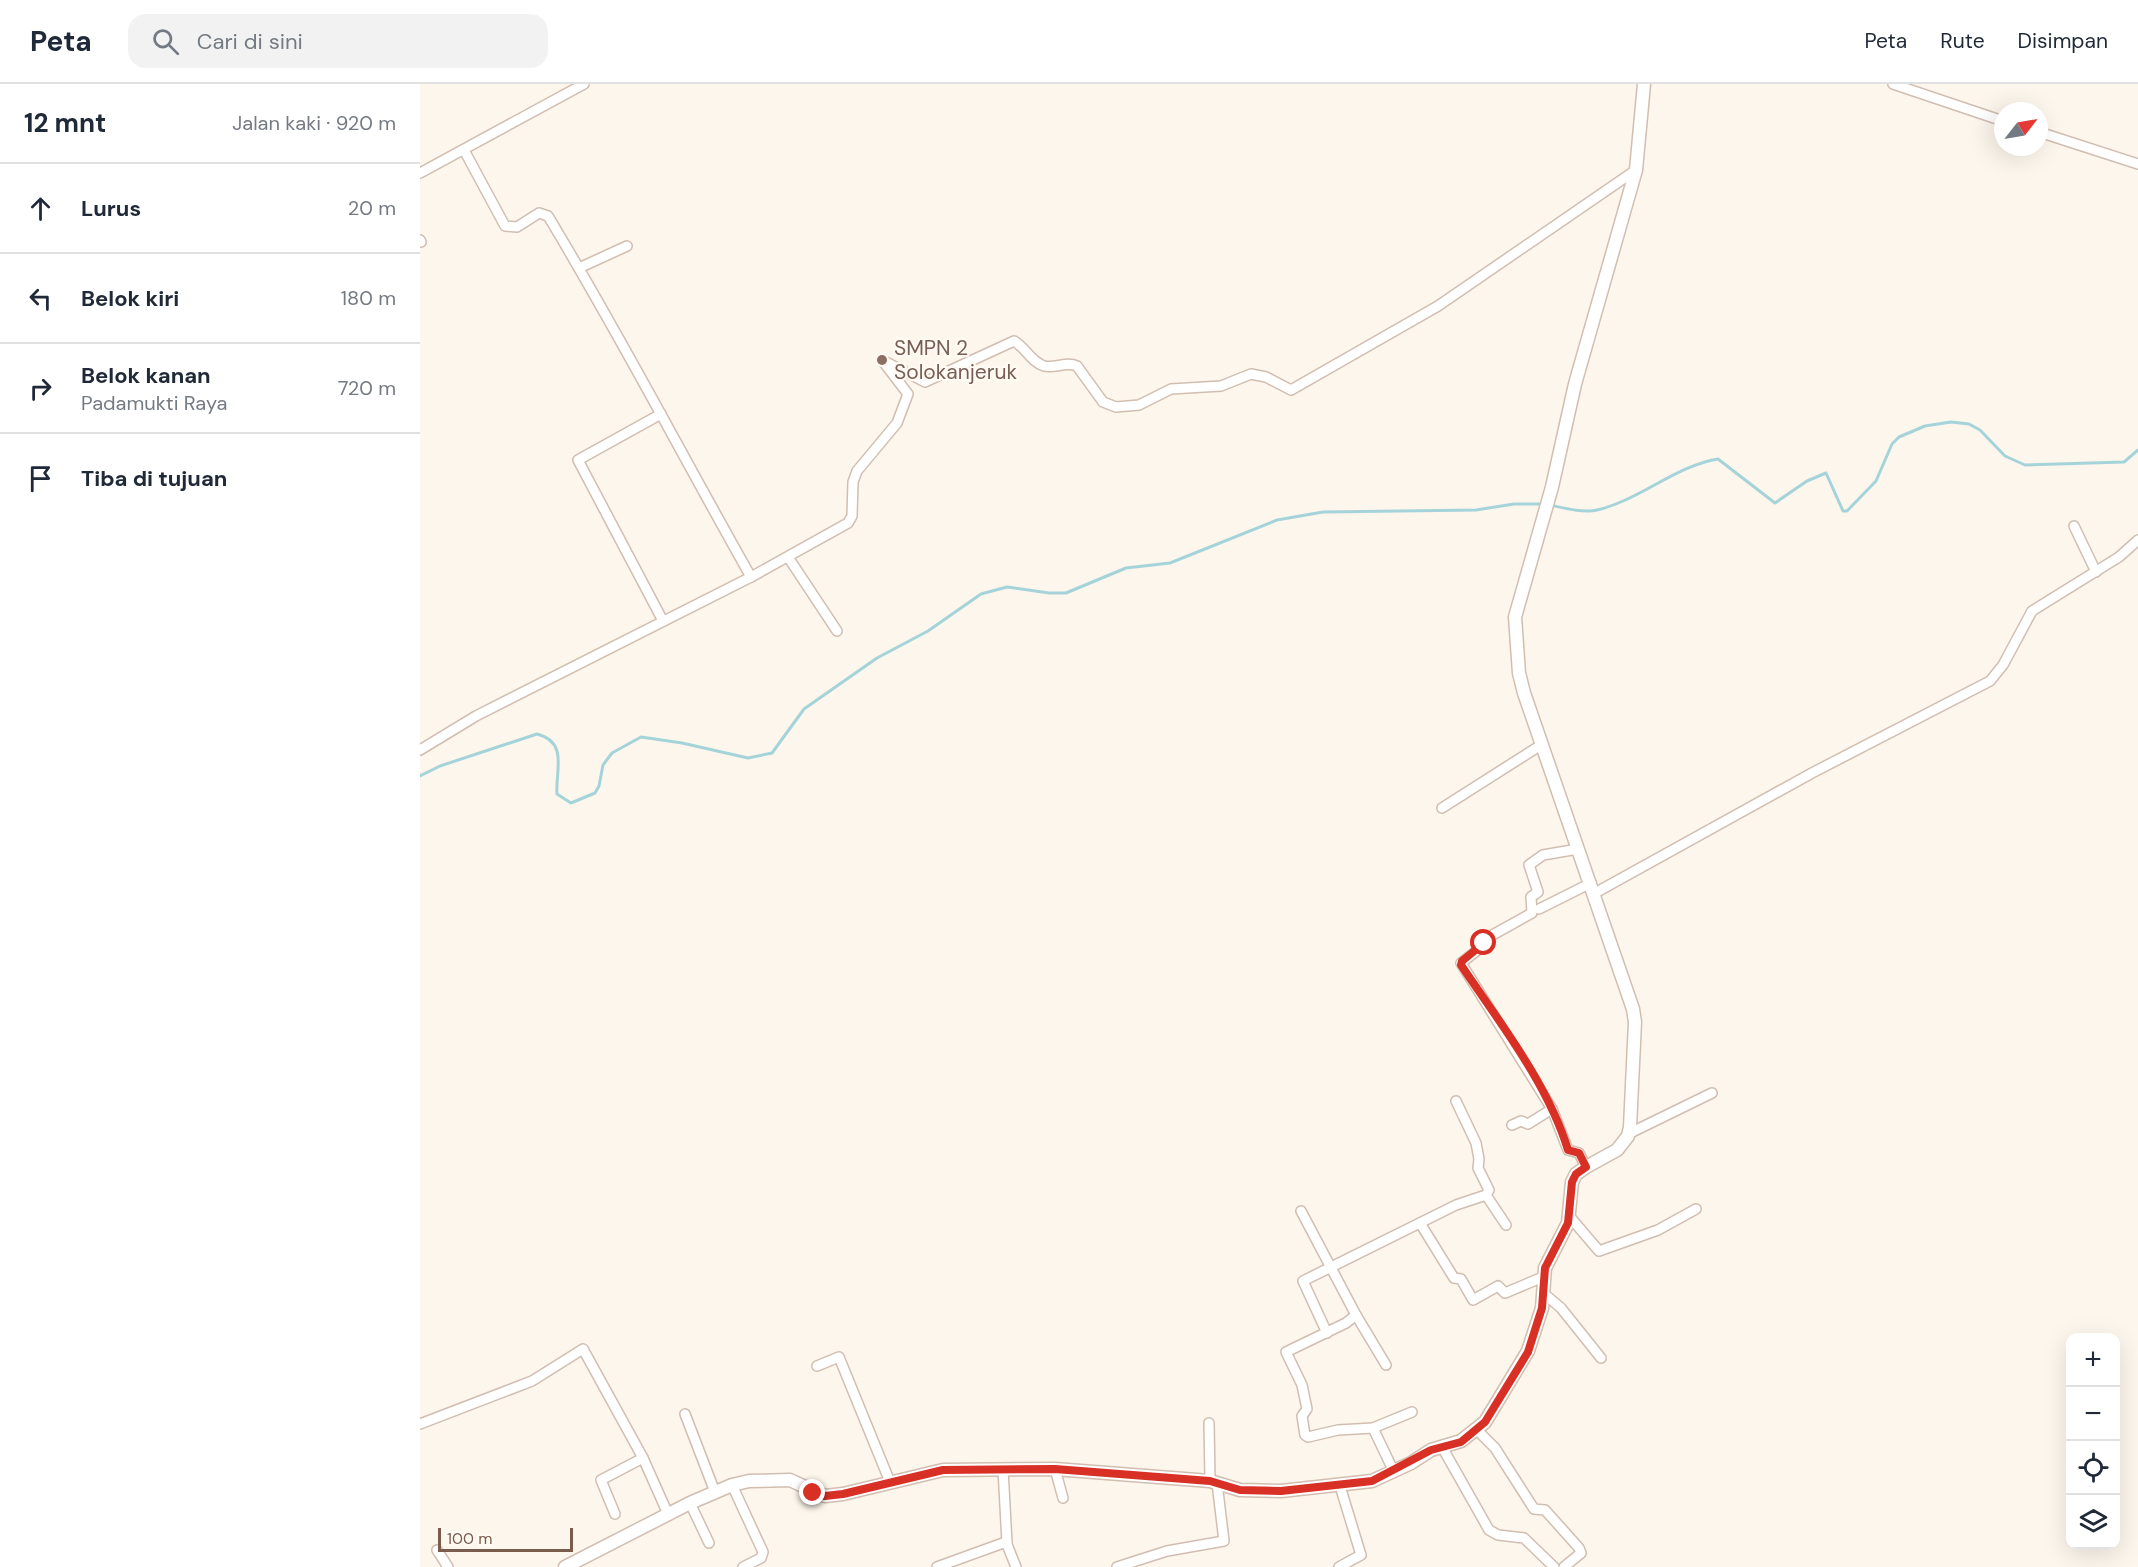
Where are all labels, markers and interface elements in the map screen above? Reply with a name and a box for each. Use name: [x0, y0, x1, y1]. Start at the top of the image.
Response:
search box: [128, 14, 548, 68]
text: Peta: [30, 23, 92, 60]
icon: search: [149, 25, 182, 58]
text: Cari di sini: [197, 27, 303, 56]
text: Peta: [1864, 27, 1907, 55]
text: Rute: [1940, 27, 1985, 55]
text: Disimpan: [2018, 27, 2108, 55]
north arrow: [1994, 102, 2048, 156]
text: 12 mnt: [24, 106, 106, 140]
text: Jalan kaki · 920 m: [232, 110, 396, 136]
icon: ahead: [24, 192, 57, 225]
text: Lurus: [81, 194, 141, 223]
text: 20 m: [348, 195, 396, 221]
icon: left: [24, 282, 57, 315]
text: Belok kiri: [81, 284, 179, 313]
text: 180 m: [341, 285, 396, 311]
place label: SMPN 2 Solokanjeruk: [894, 334, 1018, 386]
marker: SMPN 2 Solokanjeruk: [875, 353, 889, 367]
text: Belok kanan: [81, 361, 211, 390]
icon: right: [24, 372, 57, 405]
text: 720 m: [338, 375, 396, 401]
text: Padamukti Raya: [81, 390, 227, 416]
icon: arrive: [24, 462, 57, 495]
text: Tiba di tujuan: [81, 464, 227, 493]
route start: [1470, 929, 1496, 955]
map controls: [2066, 1333, 2120, 1549]
button: +: [2066, 1333, 2120, 1387]
button: −: [2066, 1387, 2120, 1441]
button: locate: [2066, 1441, 2120, 1495]
route end: [799, 1479, 825, 1505]
button: layers: [2066, 1495, 2120, 1549]
scale bar: [438, 1525, 573, 1552]
text: 100 m: [447, 1528, 492, 1549]

